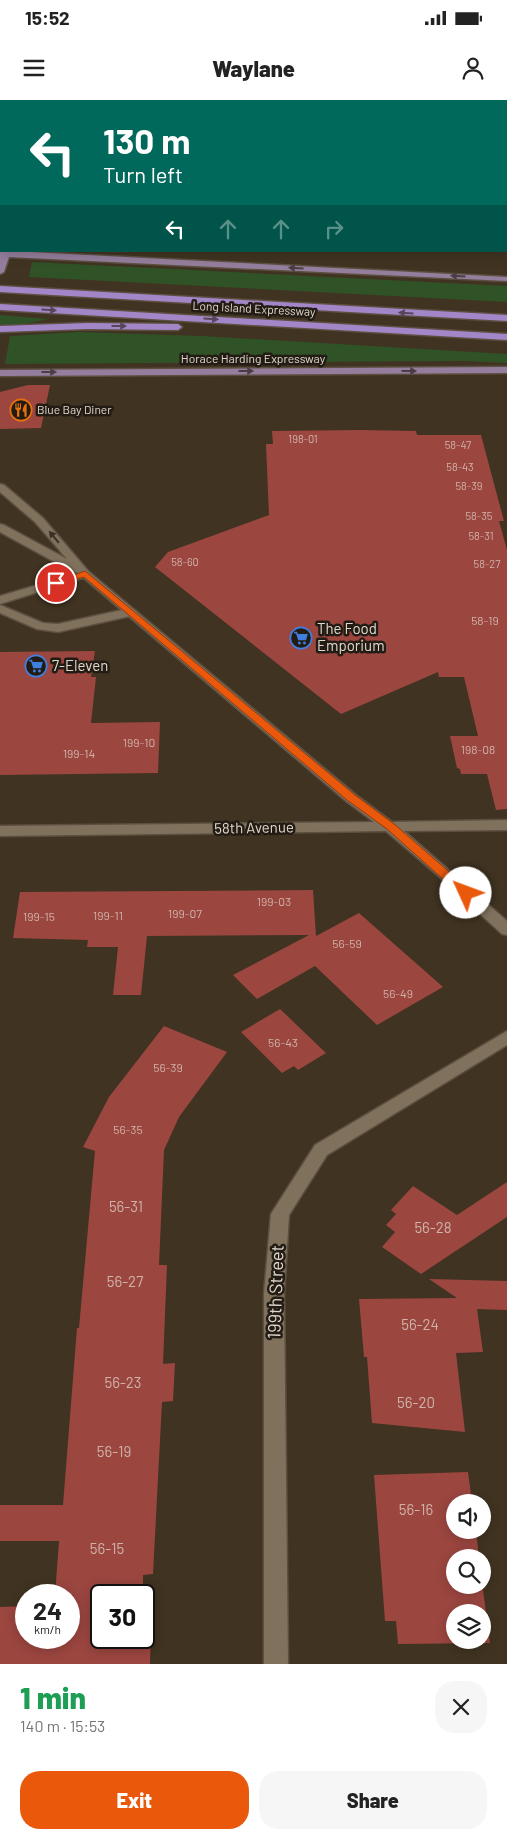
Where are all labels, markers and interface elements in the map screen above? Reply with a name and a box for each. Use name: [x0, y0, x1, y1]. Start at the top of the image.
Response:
text: 15:52: [25, 6, 70, 29]
icon: menu: [20, 54, 48, 82]
icon: person: [459, 54, 487, 82]
text: Waylane: [212, 55, 295, 81]
text: 130 m: [103, 119, 190, 161]
icon: left: [20, 120, 85, 185]
text: Turn left: [103, 161, 183, 187]
icon: left: [161, 215, 189, 243]
icon: ahead: [214, 215, 242, 243]
icon: ahead: [267, 215, 295, 243]
icon: right: [320, 215, 348, 243]
one-way arrow: [288, 264, 304, 272]
one-way arrow: [450, 272, 466, 280]
street label: Long Island Expressway: [192, 298, 316, 318]
one-way arrow: [41, 306, 57, 314]
one-way arrow: [398, 308, 414, 316]
one-way arrow: [203, 316, 219, 324]
one-way arrow: [111, 322, 127, 330]
street label: Horace Harding Expressway: [181, 351, 326, 365]
one-way arrow: [401, 366, 417, 374]
one-way arrow: [238, 367, 254, 375]
one-way arrow: [41, 368, 57, 376]
restaurant icon: Blue Bay Diner: [9, 398, 33, 422]
place label: Blue Bay Diner: [37, 402, 112, 416]
house number: 198-01: [288, 432, 318, 445]
house number: 58-47: [445, 438, 471, 451]
house number: 58-43: [446, 460, 474, 473]
house number: 58-39: [455, 479, 483, 492]
house number: 58-35: [465, 509, 493, 522]
house number: 58-31: [468, 529, 494, 542]
one-way arrow: [48, 530, 59, 543]
house number: 58-60: [171, 555, 199, 568]
house number: 58-27: [474, 557, 500, 570]
pin: [35, 562, 77, 604]
icon: arrive: [42, 569, 70, 597]
house number: 58-19: [471, 613, 499, 627]
place label: The Food Emporium: [317, 619, 385, 654]
supermarket icon: The Food Emporium: [289, 626, 313, 650]
supermarket icon: 7-Eleven: [24, 654, 48, 678]
place label: 7-Eleven: [52, 656, 108, 674]
house number: 199-10: [123, 735, 155, 749]
house number: 198-08: [461, 742, 495, 756]
house number: 199-14: [63, 746, 95, 760]
street label: 58th Avenue: [214, 817, 294, 837]
position arrow: [439, 866, 491, 918]
house number: 199-03: [257, 894, 291, 908]
house number: 199-07: [168, 906, 202, 920]
house number: 199-11: [93, 908, 123, 922]
house number: 199-15: [23, 909, 55, 923]
house number: 56-59: [332, 936, 362, 950]
house number: 56-49: [383, 986, 413, 1000]
house number: 56-43: [268, 1035, 298, 1049]
house number: 56-39: [153, 1060, 183, 1074]
house number: 56-35: [113, 1122, 143, 1136]
house number: 56-31: [109, 1197, 143, 1215]
house number: 56-28: [414, 1218, 452, 1236]
street label: 199th Street: [262, 1245, 288, 1339]
house number: 56-27: [107, 1272, 143, 1290]
house number: 56-24: [401, 1315, 439, 1333]
house number: 56-23: [104, 1373, 142, 1391]
house number: 56-20: [397, 1393, 435, 1411]
house number: 56-19: [97, 1442, 131, 1460]
map controls: [446, 1494, 491, 1649]
button: sound: [446, 1494, 491, 1539]
house number: 56-16: [399, 1500, 433, 1518]
house number: 56-15: [90, 1539, 124, 1557]
button: search: [446, 1549, 491, 1594]
speed limit sign: 30: [90, 1584, 155, 1649]
text: 24: [33, 1595, 62, 1625]
button: layers: [446, 1604, 491, 1649]
text: km/h: [34, 1622, 61, 1636]
text: 1 min: [20, 1679, 86, 1715]
button: close: [435, 1681, 487, 1733]
text: 140 m · 15:53: [20, 1716, 105, 1735]
button: Exit: [20, 1771, 249, 1829]
button: Share: [259, 1771, 487, 1829]

